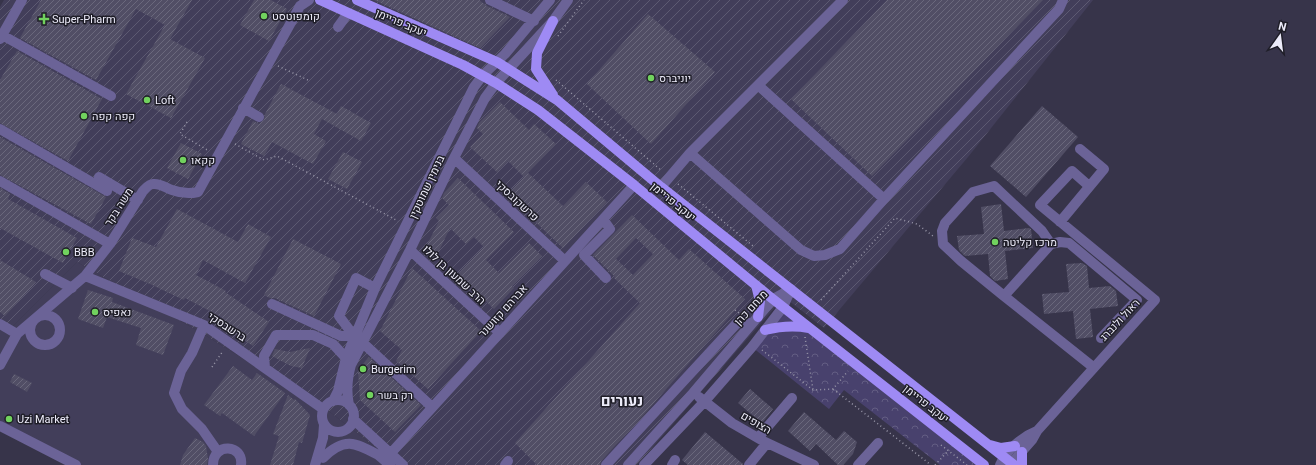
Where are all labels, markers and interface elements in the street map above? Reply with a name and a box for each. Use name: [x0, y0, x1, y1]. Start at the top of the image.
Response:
street label: יעקב פריימן: [374, 6, 428, 40]
place label: קומפוטסט: [272, 10, 320, 23]
marker: קומפוטסט: [259, 11, 269, 21]
place label: Super-Pharm: [52, 13, 116, 26]
marker: Super-Pharm: [39, 14, 49, 24]
north arrow: [1260, 16, 1300, 56]
text: N: [1277, 20, 1288, 34]
place label: יוניברס: [659, 72, 691, 85]
marker: יוניברס: [646, 73, 656, 83]
place label: Loft: [155, 94, 175, 107]
marker: Loft: [142, 95, 152, 105]
place label: קפה קפה: [92, 110, 135, 123]
marker: קפה קפה: [79, 111, 89, 121]
street label: בנימין שמוטקין: [407, 153, 447, 221]
place label: קקאו: [191, 154, 215, 167]
marker: קקאו: [178, 155, 188, 165]
street label: פרשקובסקי: [493, 178, 541, 224]
street label: יעקב פריימן: [648, 180, 698, 224]
street label: משה בקר: [102, 185, 136, 229]
place label: מרכז קליטה: [1003, 236, 1057, 249]
marker: מרכז קליטה: [990, 237, 1000, 247]
street label: הרב שמעון בן לולו: [420, 243, 488, 307]
place label: BBB: [74, 246, 95, 259]
marker: BBB: [61, 247, 71, 257]
street label: אברהם קזושנר: [476, 282, 530, 340]
street label: מנחם כהן: [732, 288, 770, 328]
street label: ראול ולנברג: [1097, 296, 1143, 344]
place label: נאפיס: [103, 306, 131, 319]
marker: נאפיס: [90, 307, 100, 317]
street label: ברשבסקי: [205, 310, 249, 344]
place label: Burgerim: [371, 363, 416, 376]
marker: Burgerim: [358, 364, 368, 374]
street label: יעקב פריימן: [901, 382, 951, 426]
place label: רק בשר: [378, 389, 413, 402]
marker: רק בשר: [365, 390, 375, 400]
district label: נעורים: [601, 392, 643, 410]
street label: הצופים: [738, 409, 774, 437]
place label: Uzi Market: [17, 413, 70, 426]
marker: Uzi Market: [4, 414, 14, 424]

